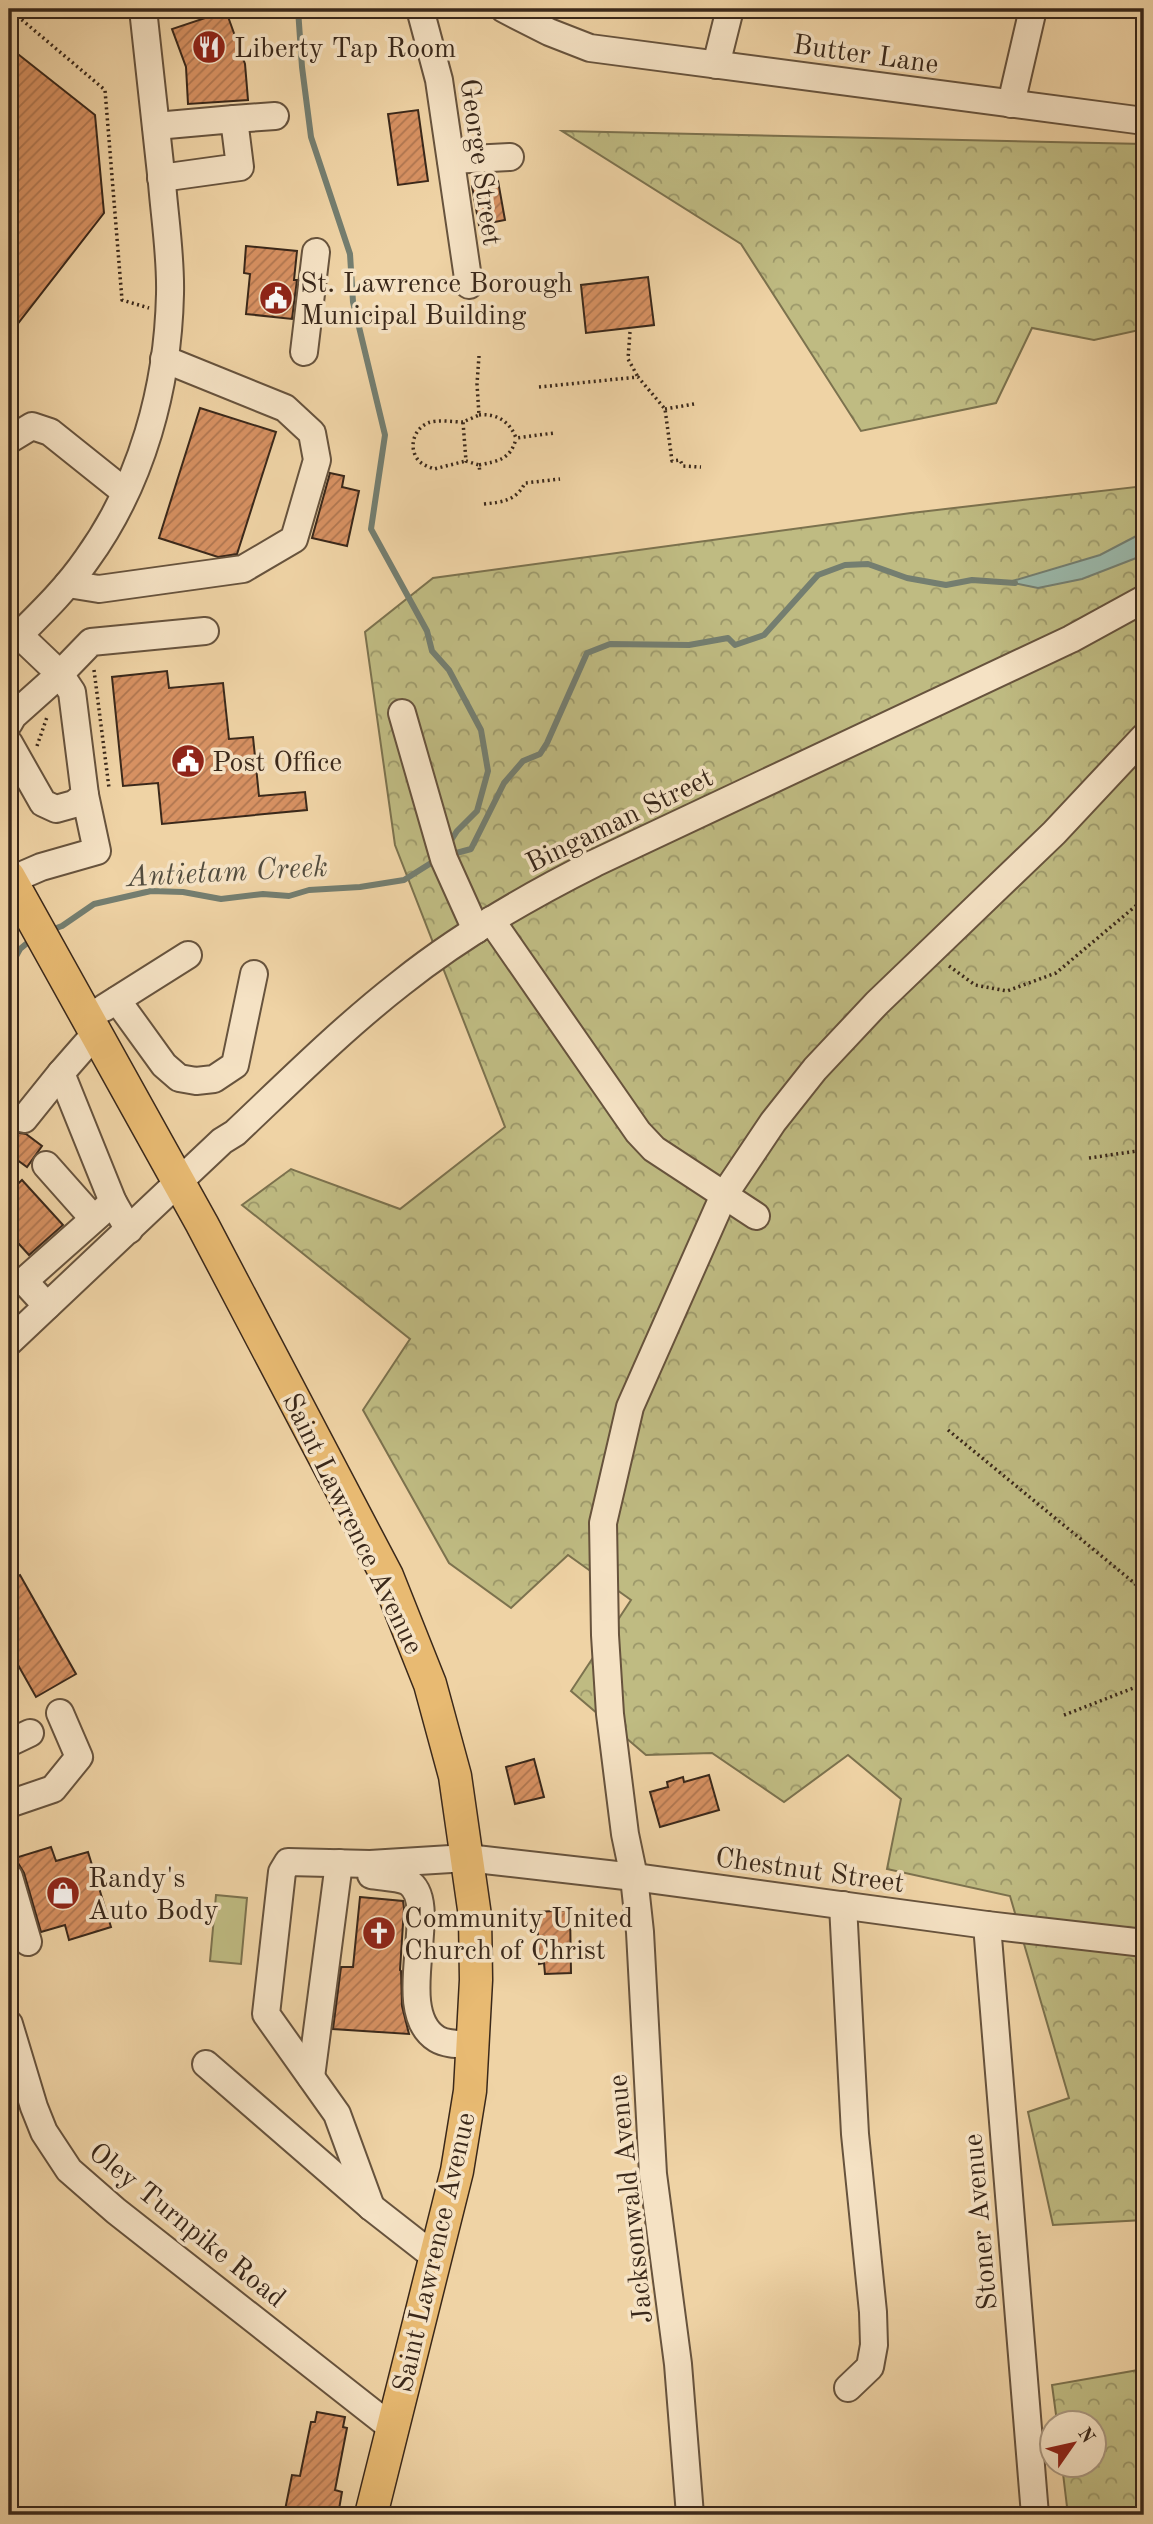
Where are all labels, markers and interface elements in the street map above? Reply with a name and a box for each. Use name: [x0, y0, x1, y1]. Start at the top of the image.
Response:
restaurant icon: Liberty Tap Room: [190, 28, 228, 66]
street label: Butter Lane: [791, 32, 940, 80]
place label: Liberty Tap Room: [234, 36, 456, 64]
street label: George Street: [453, 77, 505, 248]
place label: St. Lawrence Borough Municipal Building: [300, 271, 573, 331]
public building icon: St. Lawrence Borough Municipal Building: [257, 279, 295, 317]
public building icon: Post Office: [169, 742, 207, 780]
place label: Post Office: [212, 750, 342, 778]
street label: Bingaman Street: [522, 764, 718, 879]
water label: Antietam Creek: [124, 853, 328, 893]
street label: Saint Lawrence Avenue: [276, 1389, 427, 1659]
street label: Chestnut Street: [713, 1845, 906, 1899]
place label: Randy's Auto Body: [88, 1866, 219, 1926]
shop icon: Randy's Auto Body: [44, 1874, 82, 1912]
place label: Community United Church of Christ: [404, 1906, 633, 1966]
church icon: Community United Church of Christ: [360, 1914, 398, 1952]
street label: Jacksonwald Avenue: [605, 2073, 659, 2325]
street label: Saint Lawrence Avenue: [390, 2110, 482, 2395]
street label: Stoner Avenue: [960, 2132, 1004, 2311]
street label: Oley Turnpike Road: [82, 2139, 290, 2314]
north arrow: [1038, 2408, 1108, 2478]
text: N: [1073, 2425, 1097, 2448]

